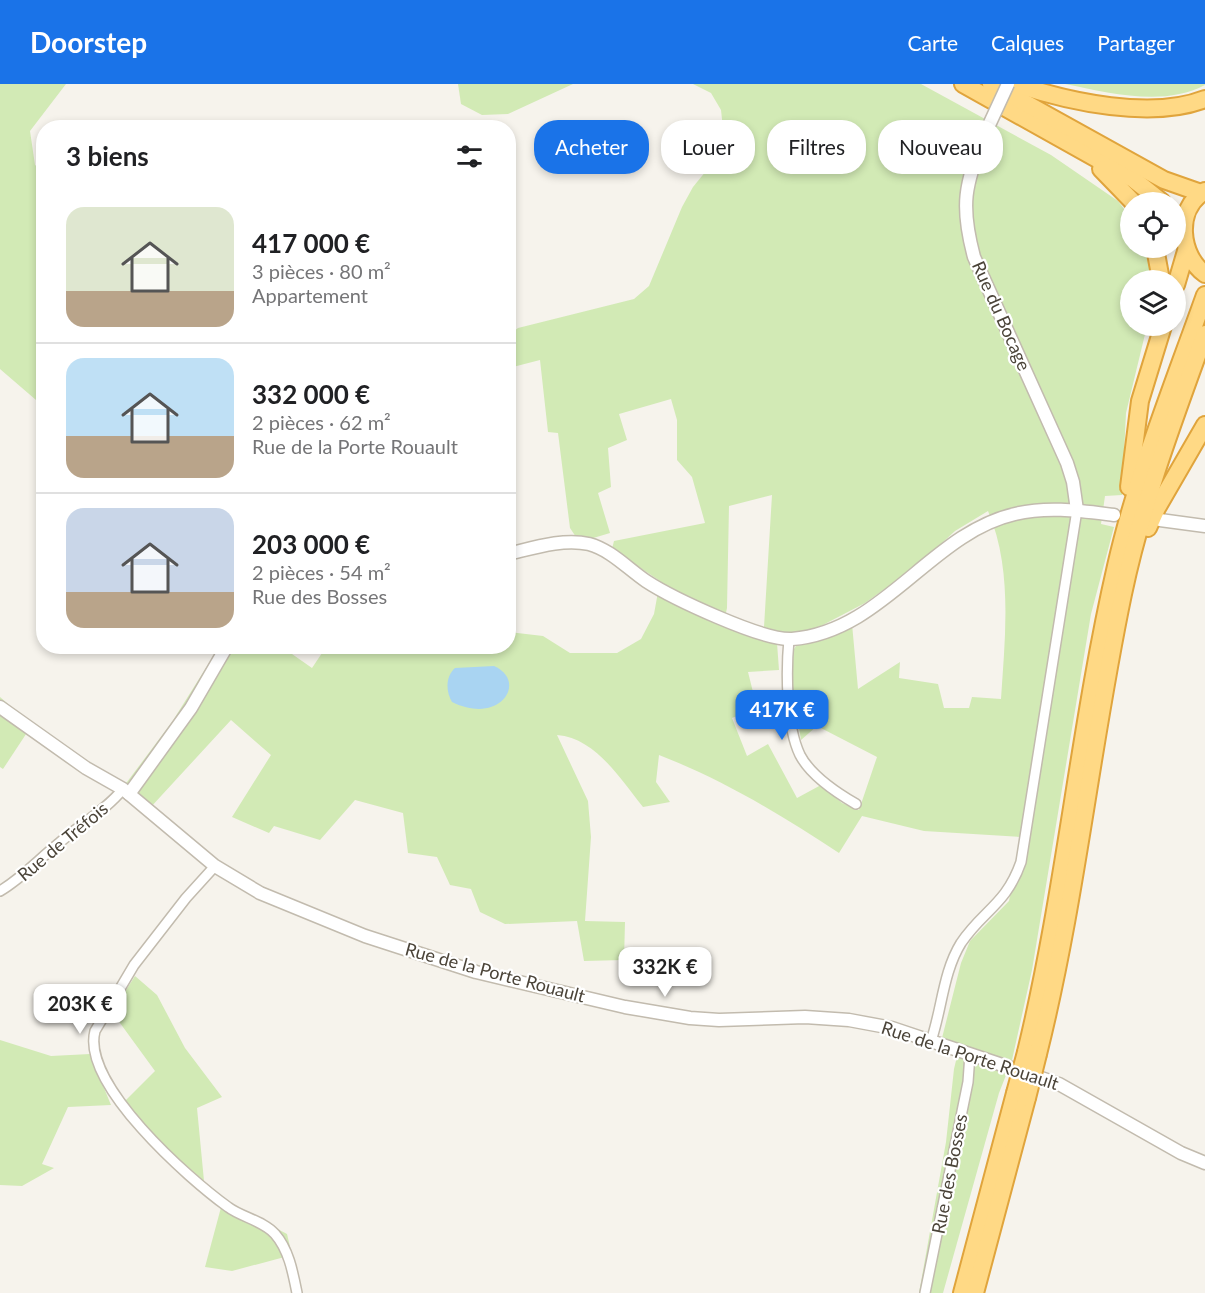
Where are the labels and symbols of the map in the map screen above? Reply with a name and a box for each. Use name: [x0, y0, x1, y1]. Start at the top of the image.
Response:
street label: Rue du Bocage: [968, 257, 1036, 374]
pin: 417K €: [733, 690, 831, 741]
street label: Rue de Tréfois: [13, 797, 112, 885]
street label: Rue de la Porte Rouault: [403, 937, 588, 1007]
pin: 332K €: [616, 947, 714, 998]
pin: 203K €: [31, 984, 129, 1035]
street label: Rue de la Porte Rouault: [879, 1016, 1062, 1094]
street label: Rue des Bosses: [927, 1112, 971, 1236]

